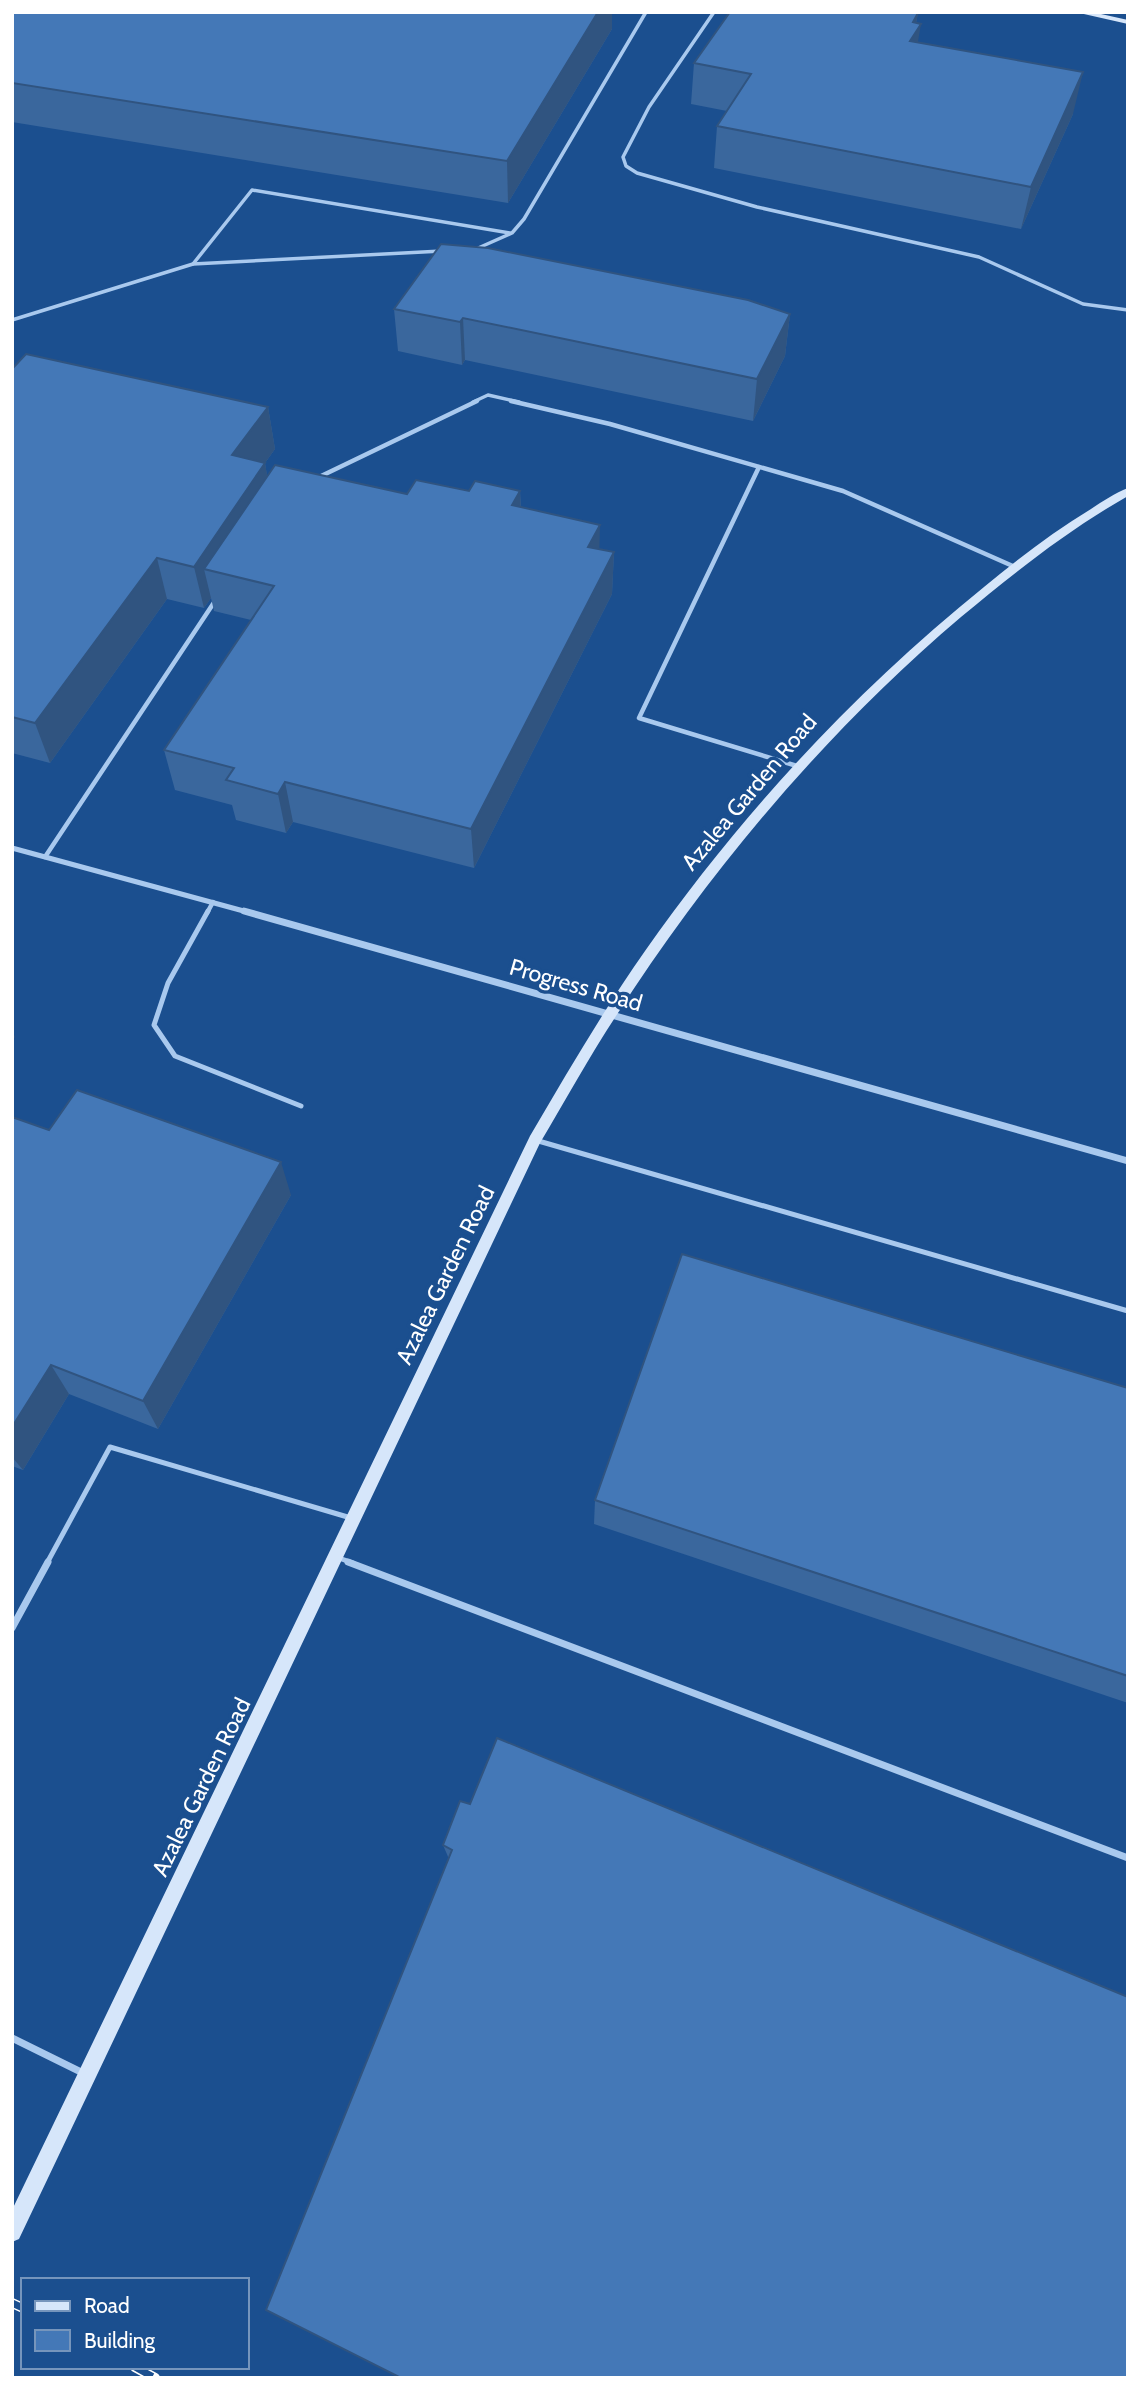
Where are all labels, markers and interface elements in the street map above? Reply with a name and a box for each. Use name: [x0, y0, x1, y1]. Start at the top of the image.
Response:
street label: Azalea Garden Road: [676, 708, 822, 876]
street label: Progress Road: [506, 953, 646, 1017]
street label: Azalea Garden Road: [390, 1181, 500, 1369]
street label: Azalea Garden Road: [146, 1693, 256, 1881]
legend: [21, 2278, 248, 2369]
text: Road: [84, 2293, 130, 2318]
text: Building: [84, 2328, 156, 2353]

